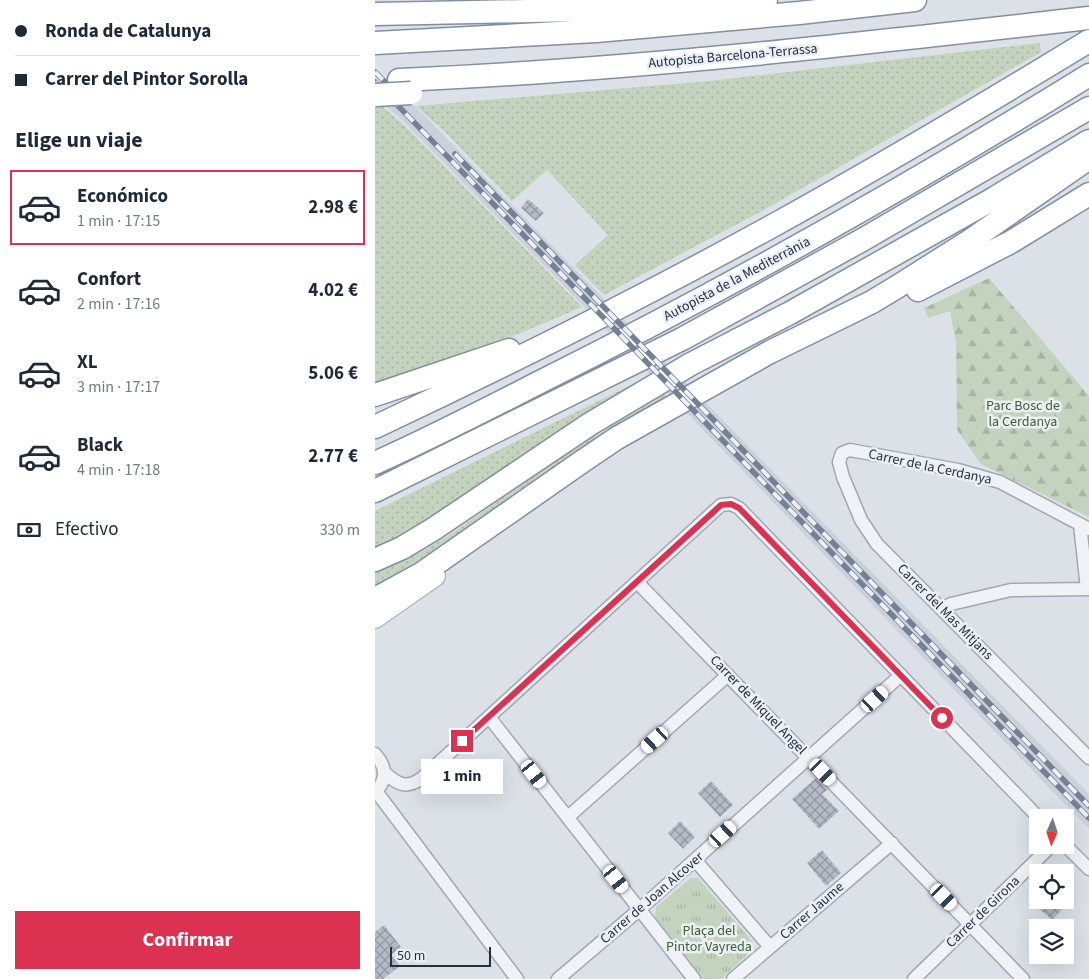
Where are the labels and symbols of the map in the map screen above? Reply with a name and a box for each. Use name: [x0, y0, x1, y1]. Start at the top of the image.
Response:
street label: Autopista Barcelona-Terrassa: [648, 39, 818, 73]
street label: Autopista de la Mediterrània: [660, 232, 814, 326]
park label: Parc Bosc de la Cerdanya: [986, 396, 1060, 432]
street label: Carrer de la Cerdanya: [866, 444, 994, 490]
street label: Carrer del Mas Mitjans: [892, 559, 998, 665]
street label: Carrer de Miquel Angel: [705, 651, 811, 760]
car: [858, 683, 891, 715]
route start: [931, 707, 953, 729]
car: [638, 724, 671, 756]
route end: [451, 730, 473, 752]
car: [807, 756, 838, 788]
callout: 1 min: [421, 758, 503, 794]
car: [518, 758, 549, 790]
north arrow: [1029, 809, 1074, 854]
car: [706, 818, 739, 850]
street label: Carrer de Joan Alcover: [596, 847, 708, 949]
car: [600, 863, 631, 895]
street label: Carrer de Girona: [942, 872, 1024, 952]
street label: Carrer Jaume: [776, 877, 848, 945]
car: [928, 881, 959, 913]
park label: Plaça del Pintor Vayreda: [666, 921, 752, 957]
scale bar: [390, 944, 491, 967]

